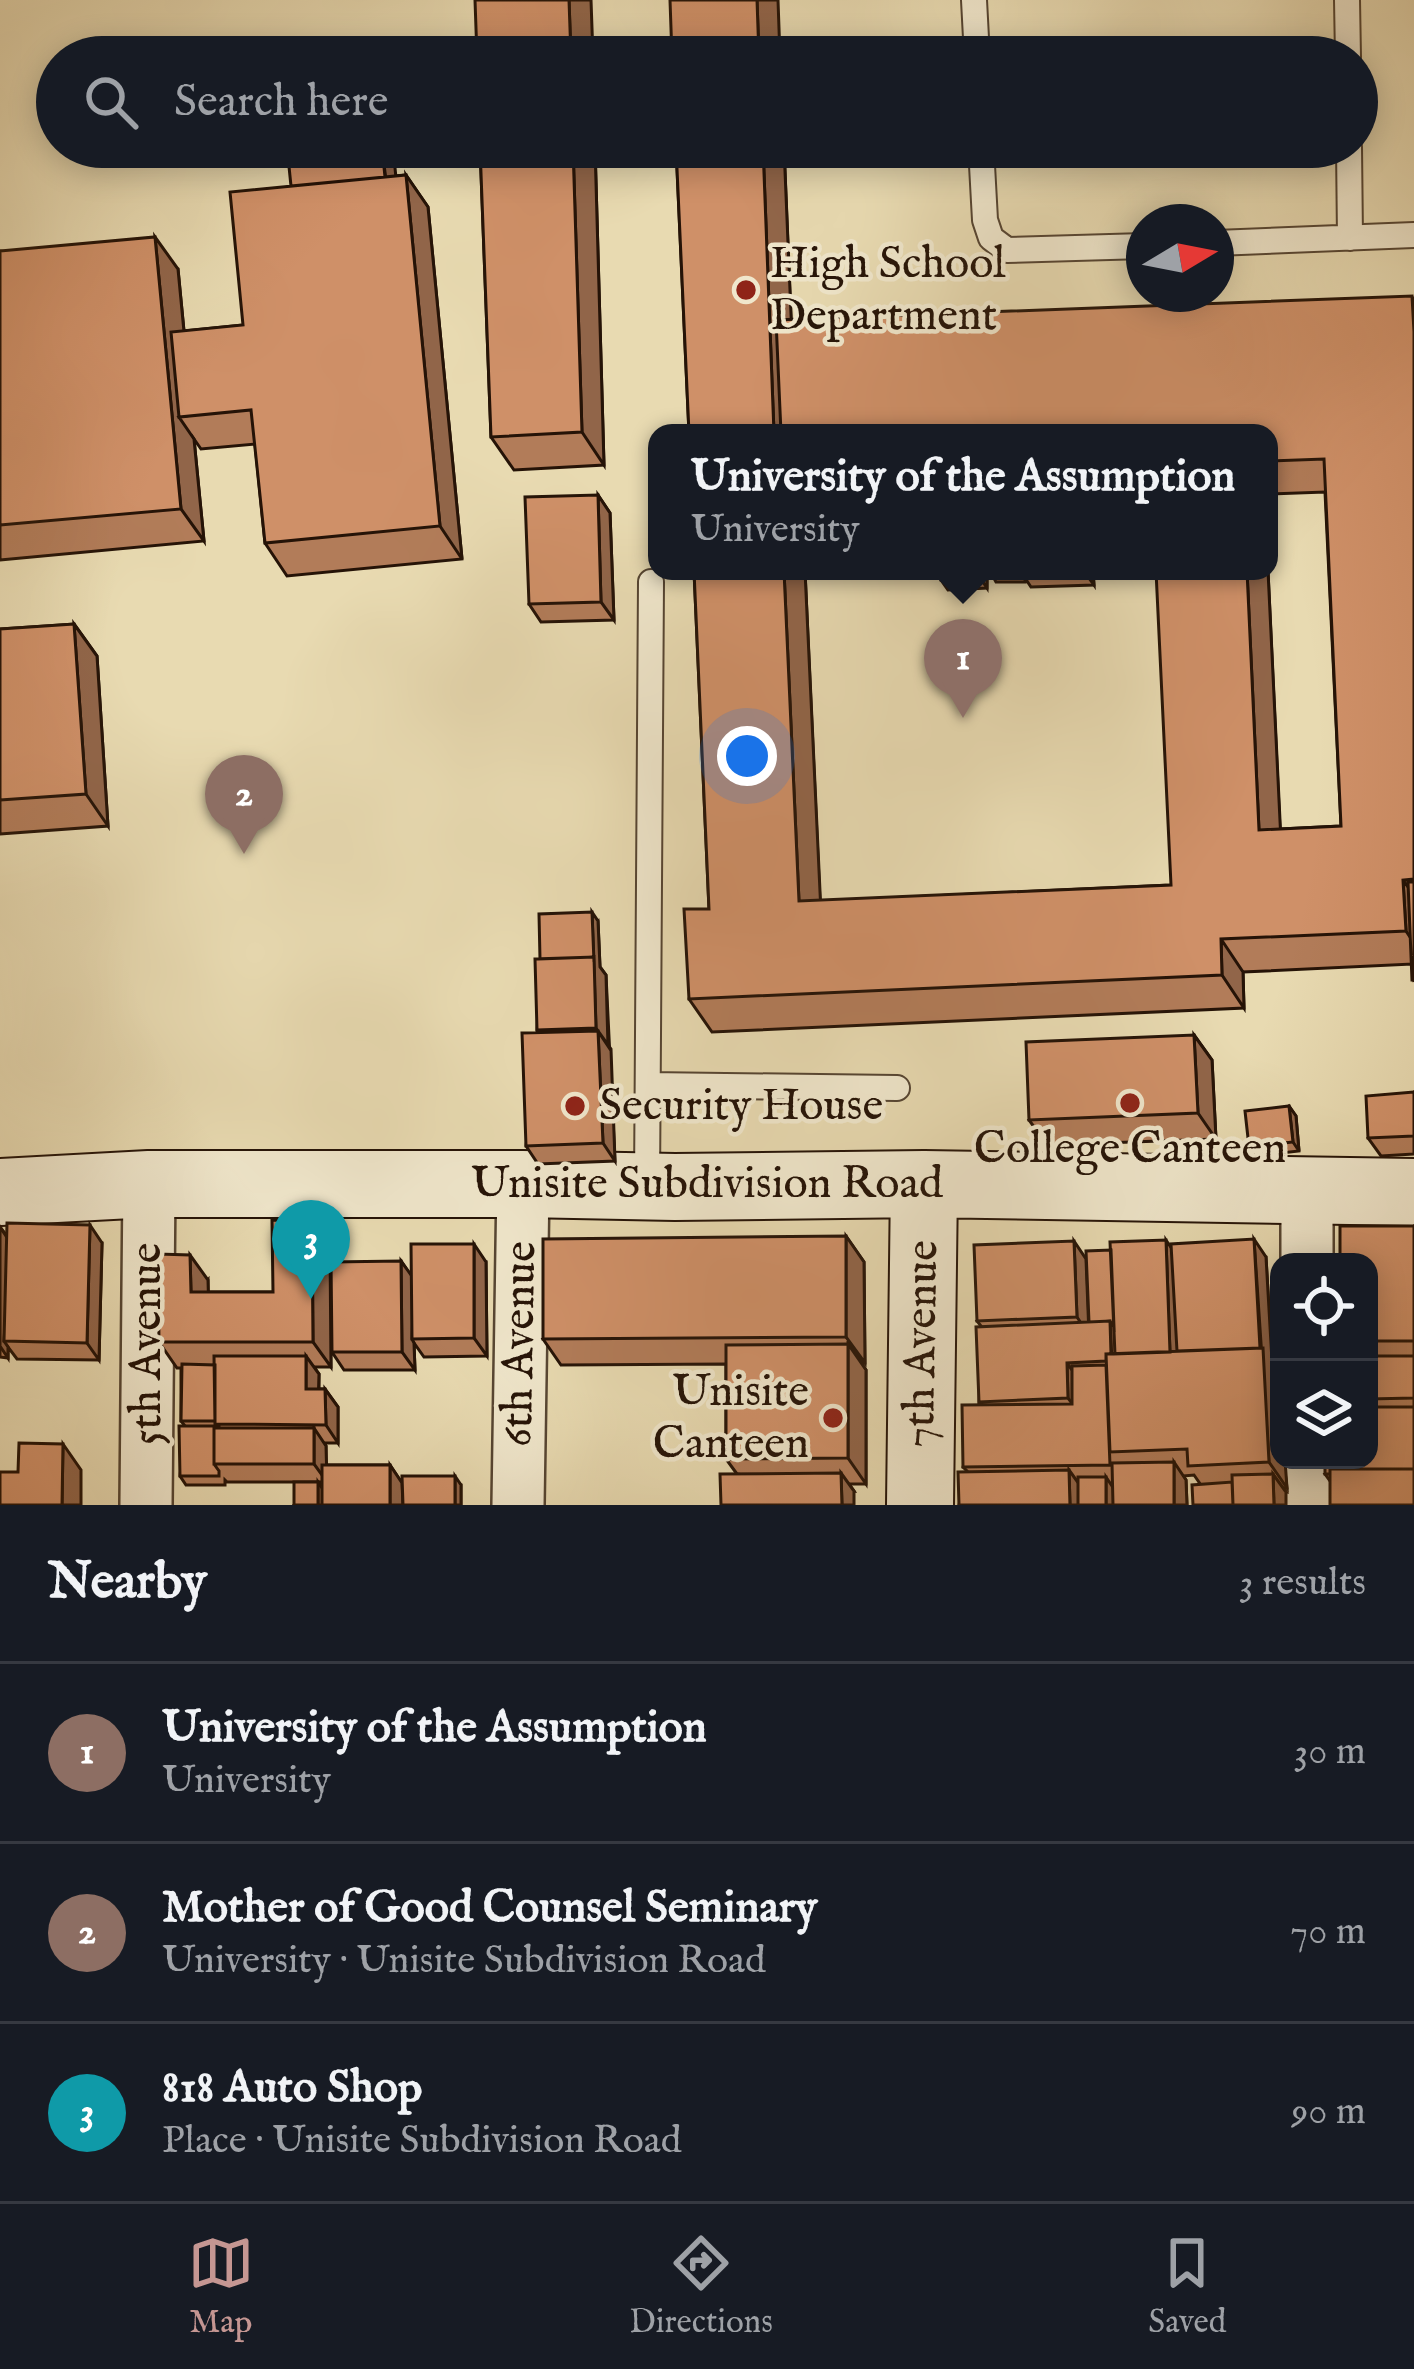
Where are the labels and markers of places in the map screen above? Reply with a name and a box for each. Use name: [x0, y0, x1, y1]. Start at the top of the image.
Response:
place label: High School Department: [770, 236, 1006, 345]
marker: High School Department: [733, 277, 759, 303]
pin: 1: [924, 619, 1002, 718]
pin: 2: [205, 755, 283, 854]
place label: Security House: [599, 1078, 883, 1135]
marker: College Canteen: [1117, 1090, 1143, 1116]
marker: Security House: [562, 1093, 588, 1119]
place label: College Canteen: [974, 1121, 1286, 1178]
pin: 3: [272, 1200, 350, 1299]
place label: Unisite Canteen: [653, 1364, 809, 1473]
marker: Unisite Canteen: [820, 1405, 846, 1431]

